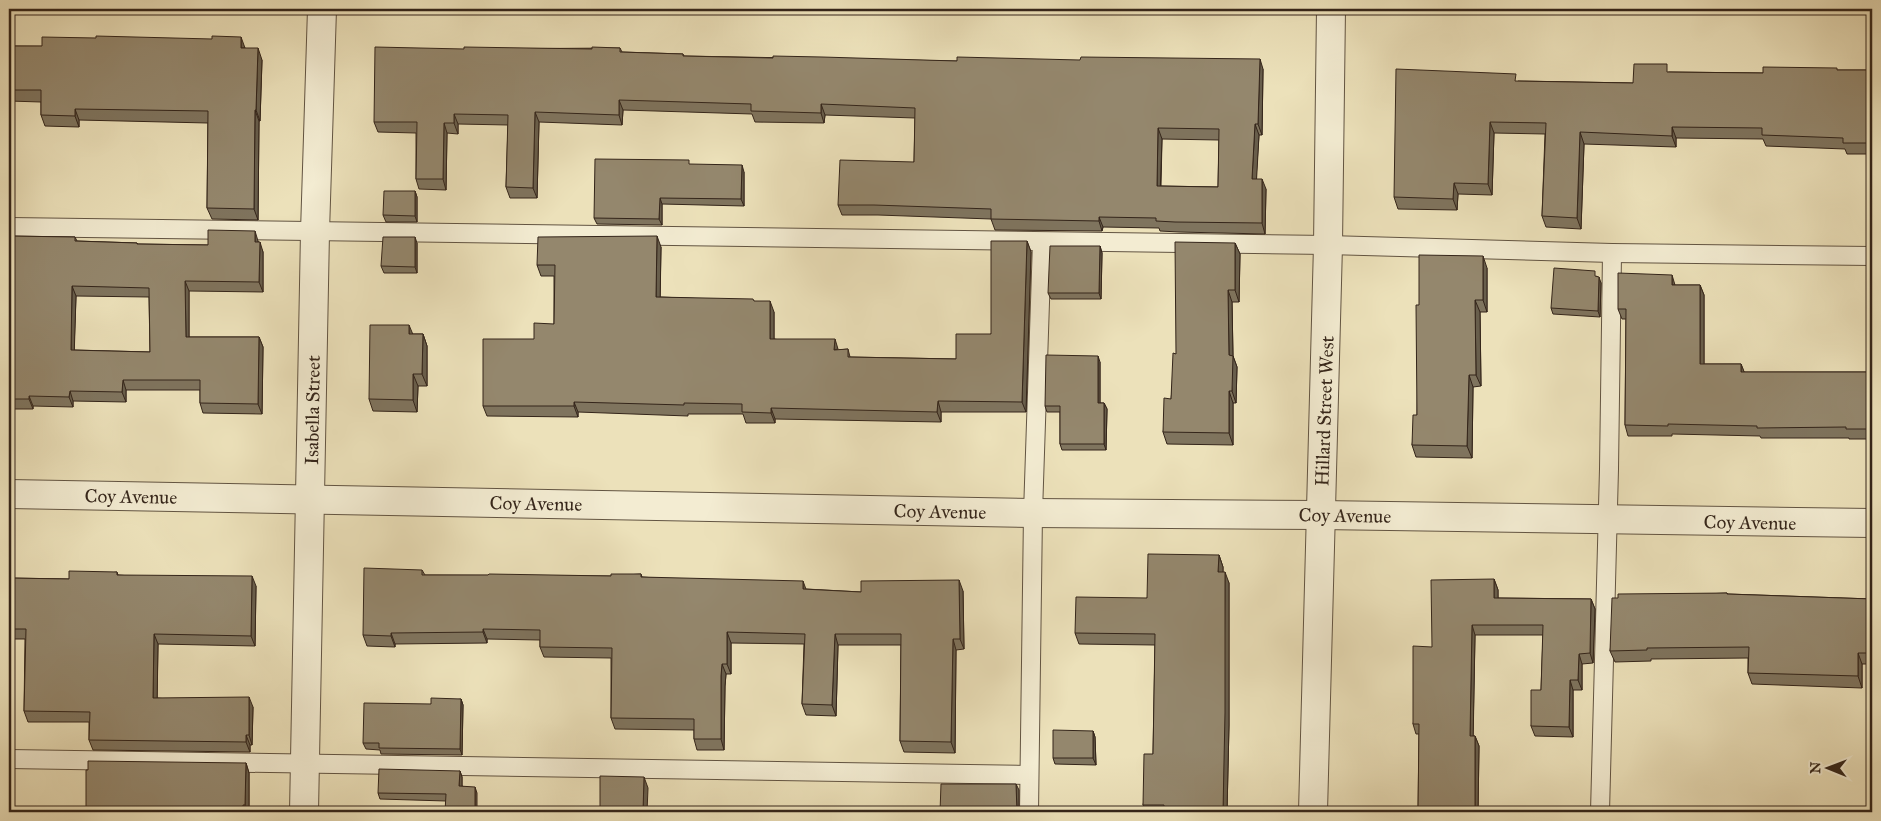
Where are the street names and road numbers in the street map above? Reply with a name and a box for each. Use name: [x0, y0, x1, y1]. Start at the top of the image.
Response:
street label: Hillard Street West: [1310, 335, 1339, 487]
street label: Isabella Street: [300, 355, 325, 465]
street label: Coy Avenue: [85, 484, 178, 509]
street label: Coy Avenue: [490, 491, 583, 516]
street label: Coy Avenue: [894, 499, 987, 524]
street label: Coy Avenue: [1299, 503, 1392, 528]
street label: Coy Avenue: [1704, 510, 1797, 535]

